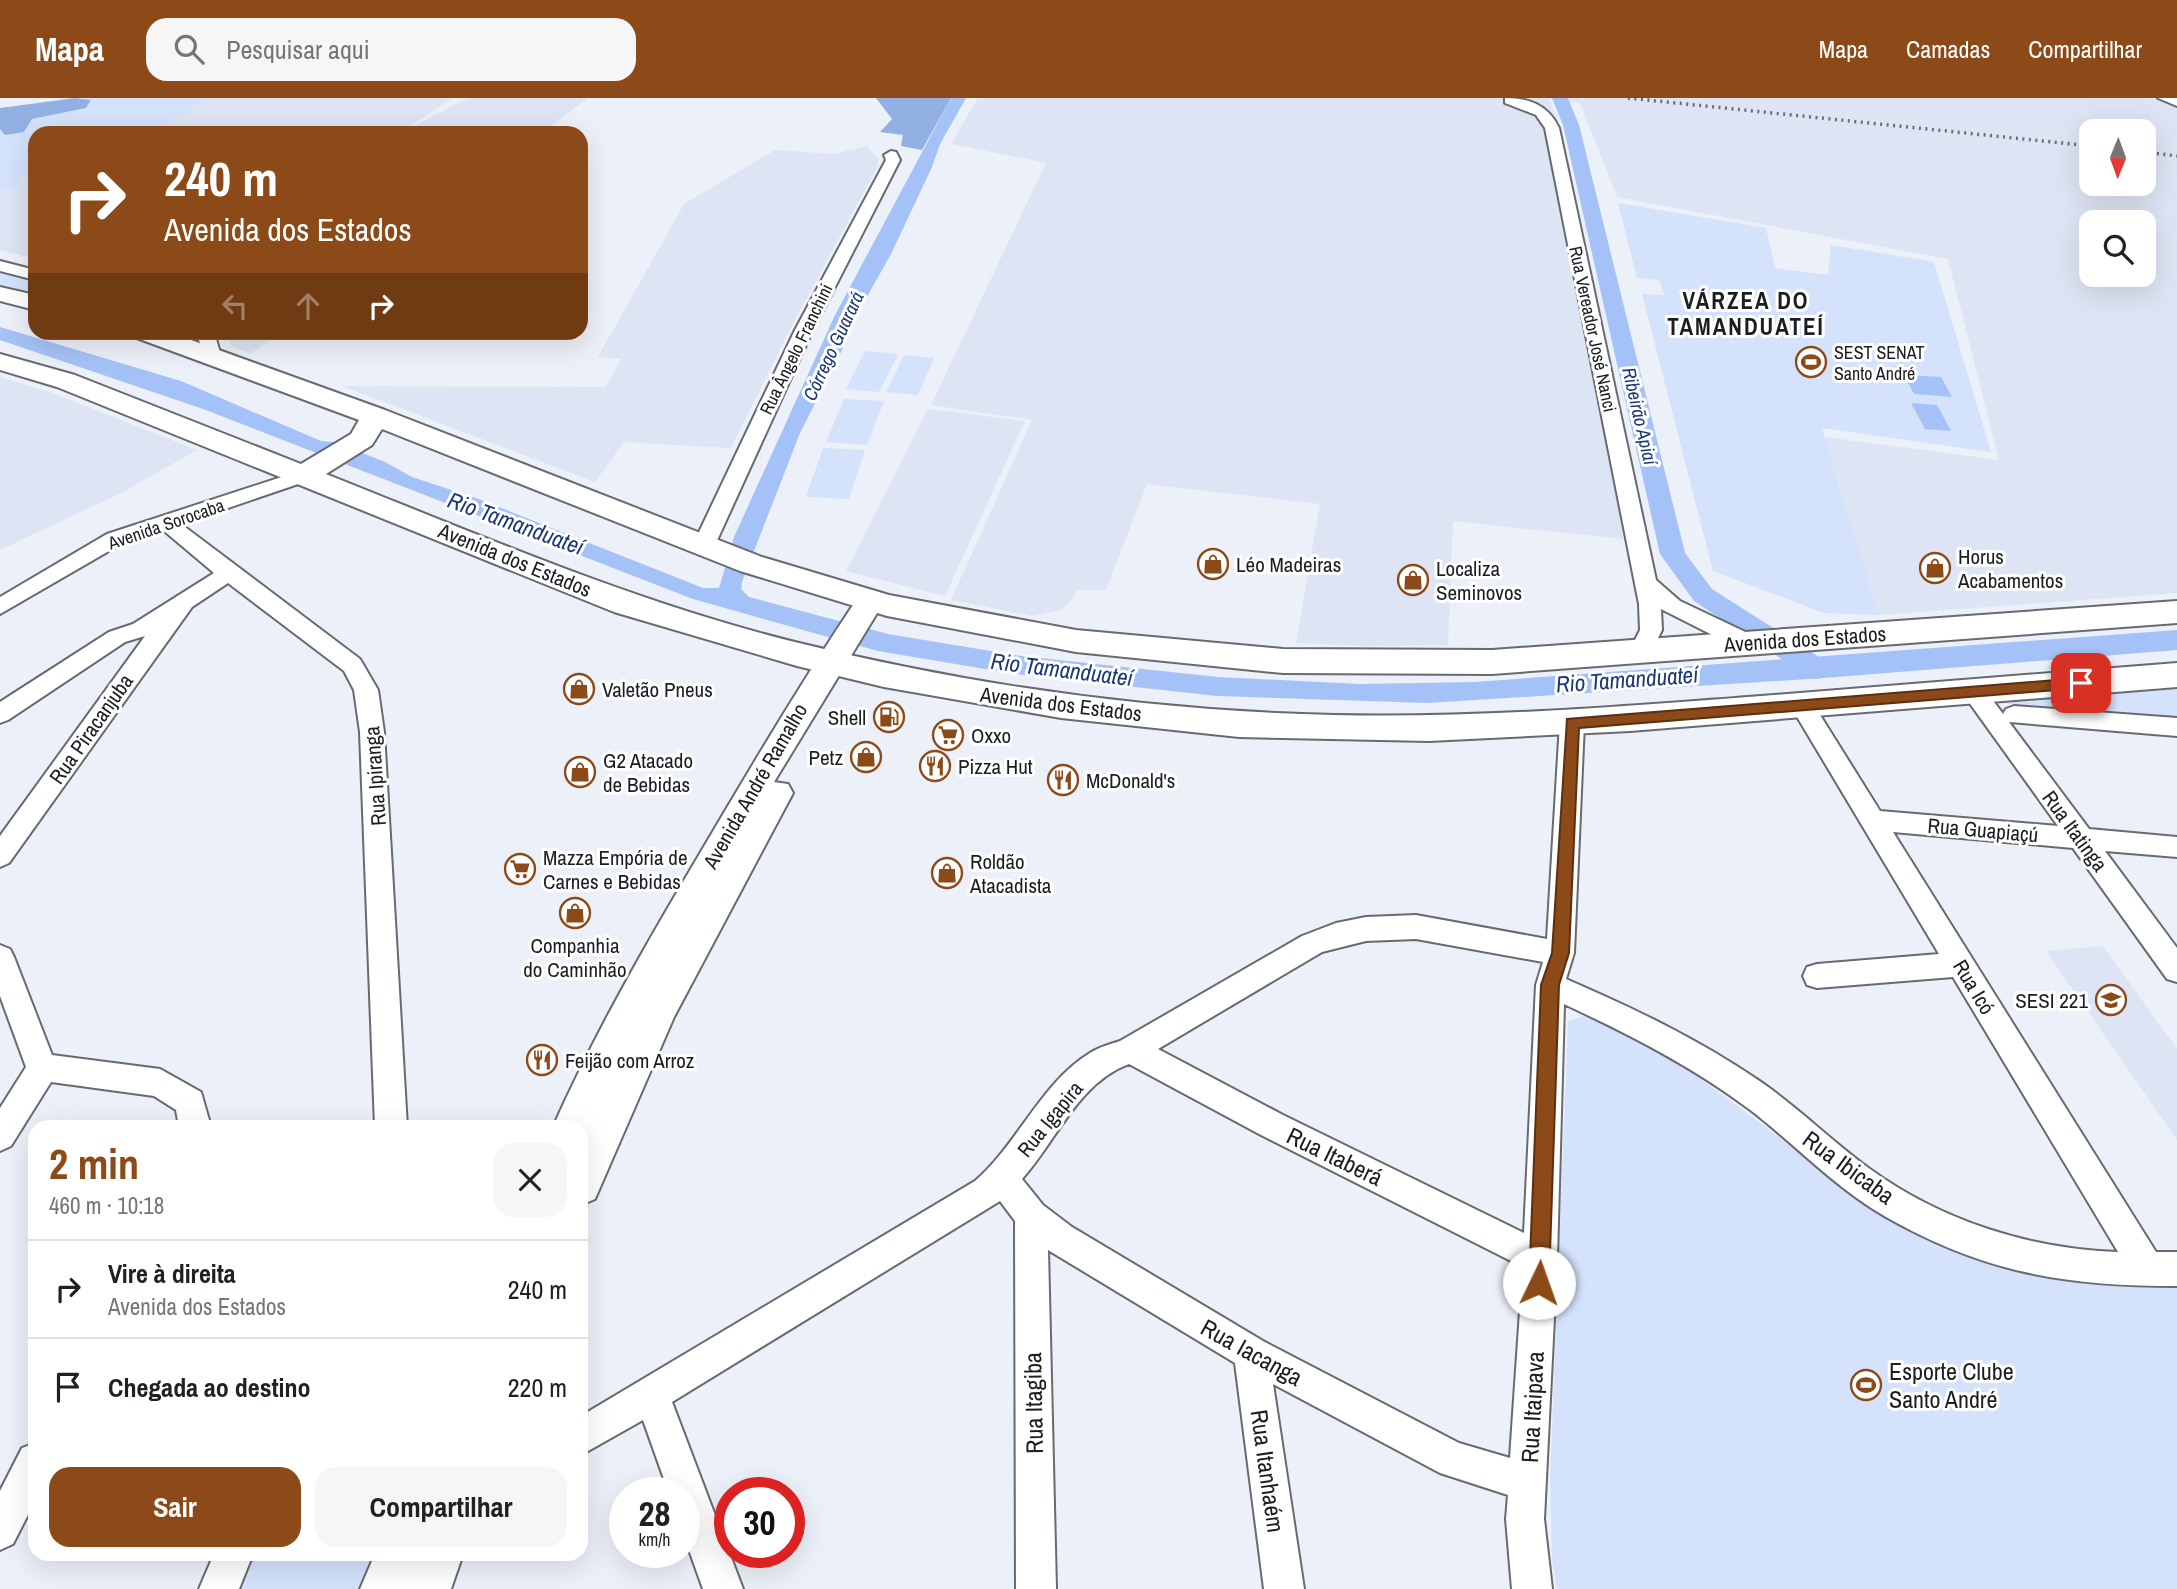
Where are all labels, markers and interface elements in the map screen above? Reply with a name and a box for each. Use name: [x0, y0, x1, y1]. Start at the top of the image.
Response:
search box: [146, 18, 636, 81]
text: Mapa: [35, 27, 104, 71]
icon: search: [170, 30, 208, 68]
text: Pesquisar aqui: [226, 32, 370, 67]
text: Mapa: [1819, 33, 1868, 65]
text: Camadas: [1906, 33, 1990, 65]
text: Compartilhar: [2028, 33, 2142, 65]
north arrow: [2079, 119, 2156, 196]
map controls: [2079, 119, 2156, 287]
text: 240 m: [164, 145, 278, 211]
icon: right: [49, 154, 140, 245]
text: Avenida dos Estados: [164, 208, 412, 251]
button: search: [2079, 210, 2156, 287]
street label: Rua Vereador José Nanci: [1563, 244, 1623, 414]
street label: Rua Ângelo Franchini: [753, 279, 839, 419]
district label: VÁRZEA DO TAMANDUATEÍ: [1667, 285, 1825, 342]
icon: left: [216, 287, 254, 325]
icon: ahead: [289, 287, 327, 325]
icon: right: [362, 287, 400, 325]
water label: Córrego Guarará: [796, 287, 870, 405]
place label: SEST SENAT Santo André: [1834, 340, 1925, 386]
sports icon: SEST SENAT Santo André: [1794, 345, 1828, 379]
water label: Ribeirão Apiaí: [1616, 365, 1664, 469]
water label: Rio Tamanduateí: [444, 484, 590, 563]
street label: Avenida Sorocaba: [104, 492, 227, 556]
street label: Avenida dos Estados: [433, 516, 596, 604]
place label: Horus Acabamentos: [1957, 542, 2063, 595]
shop icon: Léo Madeiras: [1196, 547, 1230, 581]
place label: Léo Madeiras: [1236, 550, 1341, 579]
shop icon: Horus Acabamentos: [1918, 551, 1952, 585]
place label: Localiza Seminovos: [1436, 554, 1522, 607]
shop icon: Localiza Seminovos: [1396, 563, 1430, 597]
street label: Avenida dos Estados: [1722, 619, 1887, 659]
water label: Rio Tamanduateí: [989, 645, 1136, 693]
pin: [2051, 653, 2111, 713]
water label: Rio Tamanduateí: [1555, 658, 1701, 699]
icon: arrive: [2062, 664, 2100, 702]
street label: Rua Piracanjuba: [42, 668, 140, 790]
shop icon: Valetão Pneus: [562, 672, 596, 706]
place label: Valetão Pneus: [602, 675, 713, 704]
street label: Avenida dos Estados: [978, 680, 1143, 728]
street label: Avenida André Ramalho: [695, 698, 814, 875]
fuel station icon: Shell: [872, 700, 906, 734]
place label: Shell: [828, 703, 866, 732]
supermarket icon: Oxxo: [931, 718, 965, 752]
place label: Oxxo: [971, 721, 1011, 750]
street label: Rua Ipiranga: [357, 725, 393, 827]
shop icon: Petz: [849, 740, 883, 774]
place label: Petz: [809, 743, 843, 772]
place label: G2 Atacado de Bebidas: [603, 746, 693, 799]
restaurant icon: Pizza Hut: [918, 749, 952, 783]
place label: Pizza Hut: [958, 752, 1033, 781]
shop icon: G2 Atacado de Bebidas: [563, 755, 597, 789]
restaurant icon: McDonald's: [1046, 763, 1080, 797]
place label: McDonald's: [1086, 766, 1175, 795]
street label: Rua Itatinga: [2036, 785, 2115, 878]
street label: Rua Guapiaçú: [1926, 811, 2040, 849]
place label: Mazza Empória de Carnes e Bebidas: [543, 843, 688, 896]
place label: Roldão Atacadista: [969, 847, 1052, 900]
supermarket icon: Mazza Empória de Carnes e Bebidas: [503, 852, 537, 886]
shop icon: Roldão Atacadista: [930, 856, 964, 890]
shop icon: Companhia do Caminhão: [558, 896, 592, 930]
place label: Companhia do Caminhão: [523, 931, 627, 984]
street label: Rua Icó: [1946, 954, 2002, 1020]
school or university icon: SESI 221: [2094, 983, 2128, 1017]
place label: SESI 221: [2015, 986, 2088, 1015]
restaurant icon: Feijão com Arroz: [525, 1043, 559, 1077]
place label: Feijão com Arroz: [565, 1046, 695, 1075]
street label: Rua Igapira: [1010, 1075, 1090, 1163]
street label: Rua Itaberá: [1282, 1119, 1388, 1193]
street label: Rua Ibicaba: [1797, 1123, 1901, 1211]
text: 2 min: [49, 1136, 139, 1192]
button: close: [493, 1143, 567, 1217]
text: 460 m · 10:18: [49, 1190, 164, 1221]
position arrow: [1502, 1246, 1576, 1320]
text: Vire à direita: [108, 1256, 236, 1291]
icon: right: [49, 1270, 87, 1308]
text: 240 m: [508, 1272, 567, 1307]
text: Avenida dos Estados: [108, 1291, 286, 1322]
street label: Rua Iacanga: [1195, 1311, 1309, 1393]
street label: Rua Itaipava: [1513, 1350, 1551, 1464]
street label: Rua Itagiba: [1016, 1352, 1050, 1454]
place label: Esporte Clube Santo André: [1889, 1355, 2014, 1415]
icon: arrive: [49, 1368, 87, 1406]
sports icon: Esporte Clube Santo André: [1849, 1368, 1883, 1402]
text: Chegada ao destino: [108, 1370, 311, 1405]
text: 220 m: [508, 1370, 567, 1405]
street label: Rua Itanhaém: [1244, 1408, 1292, 1534]
button: Sair: [49, 1467, 301, 1547]
button: Compartilhar: [315, 1467, 567, 1547]
speed limit sign: 30: [714, 1477, 805, 1568]
text: 28: [639, 1490, 670, 1537]
text: km/h: [639, 1527, 671, 1552]

